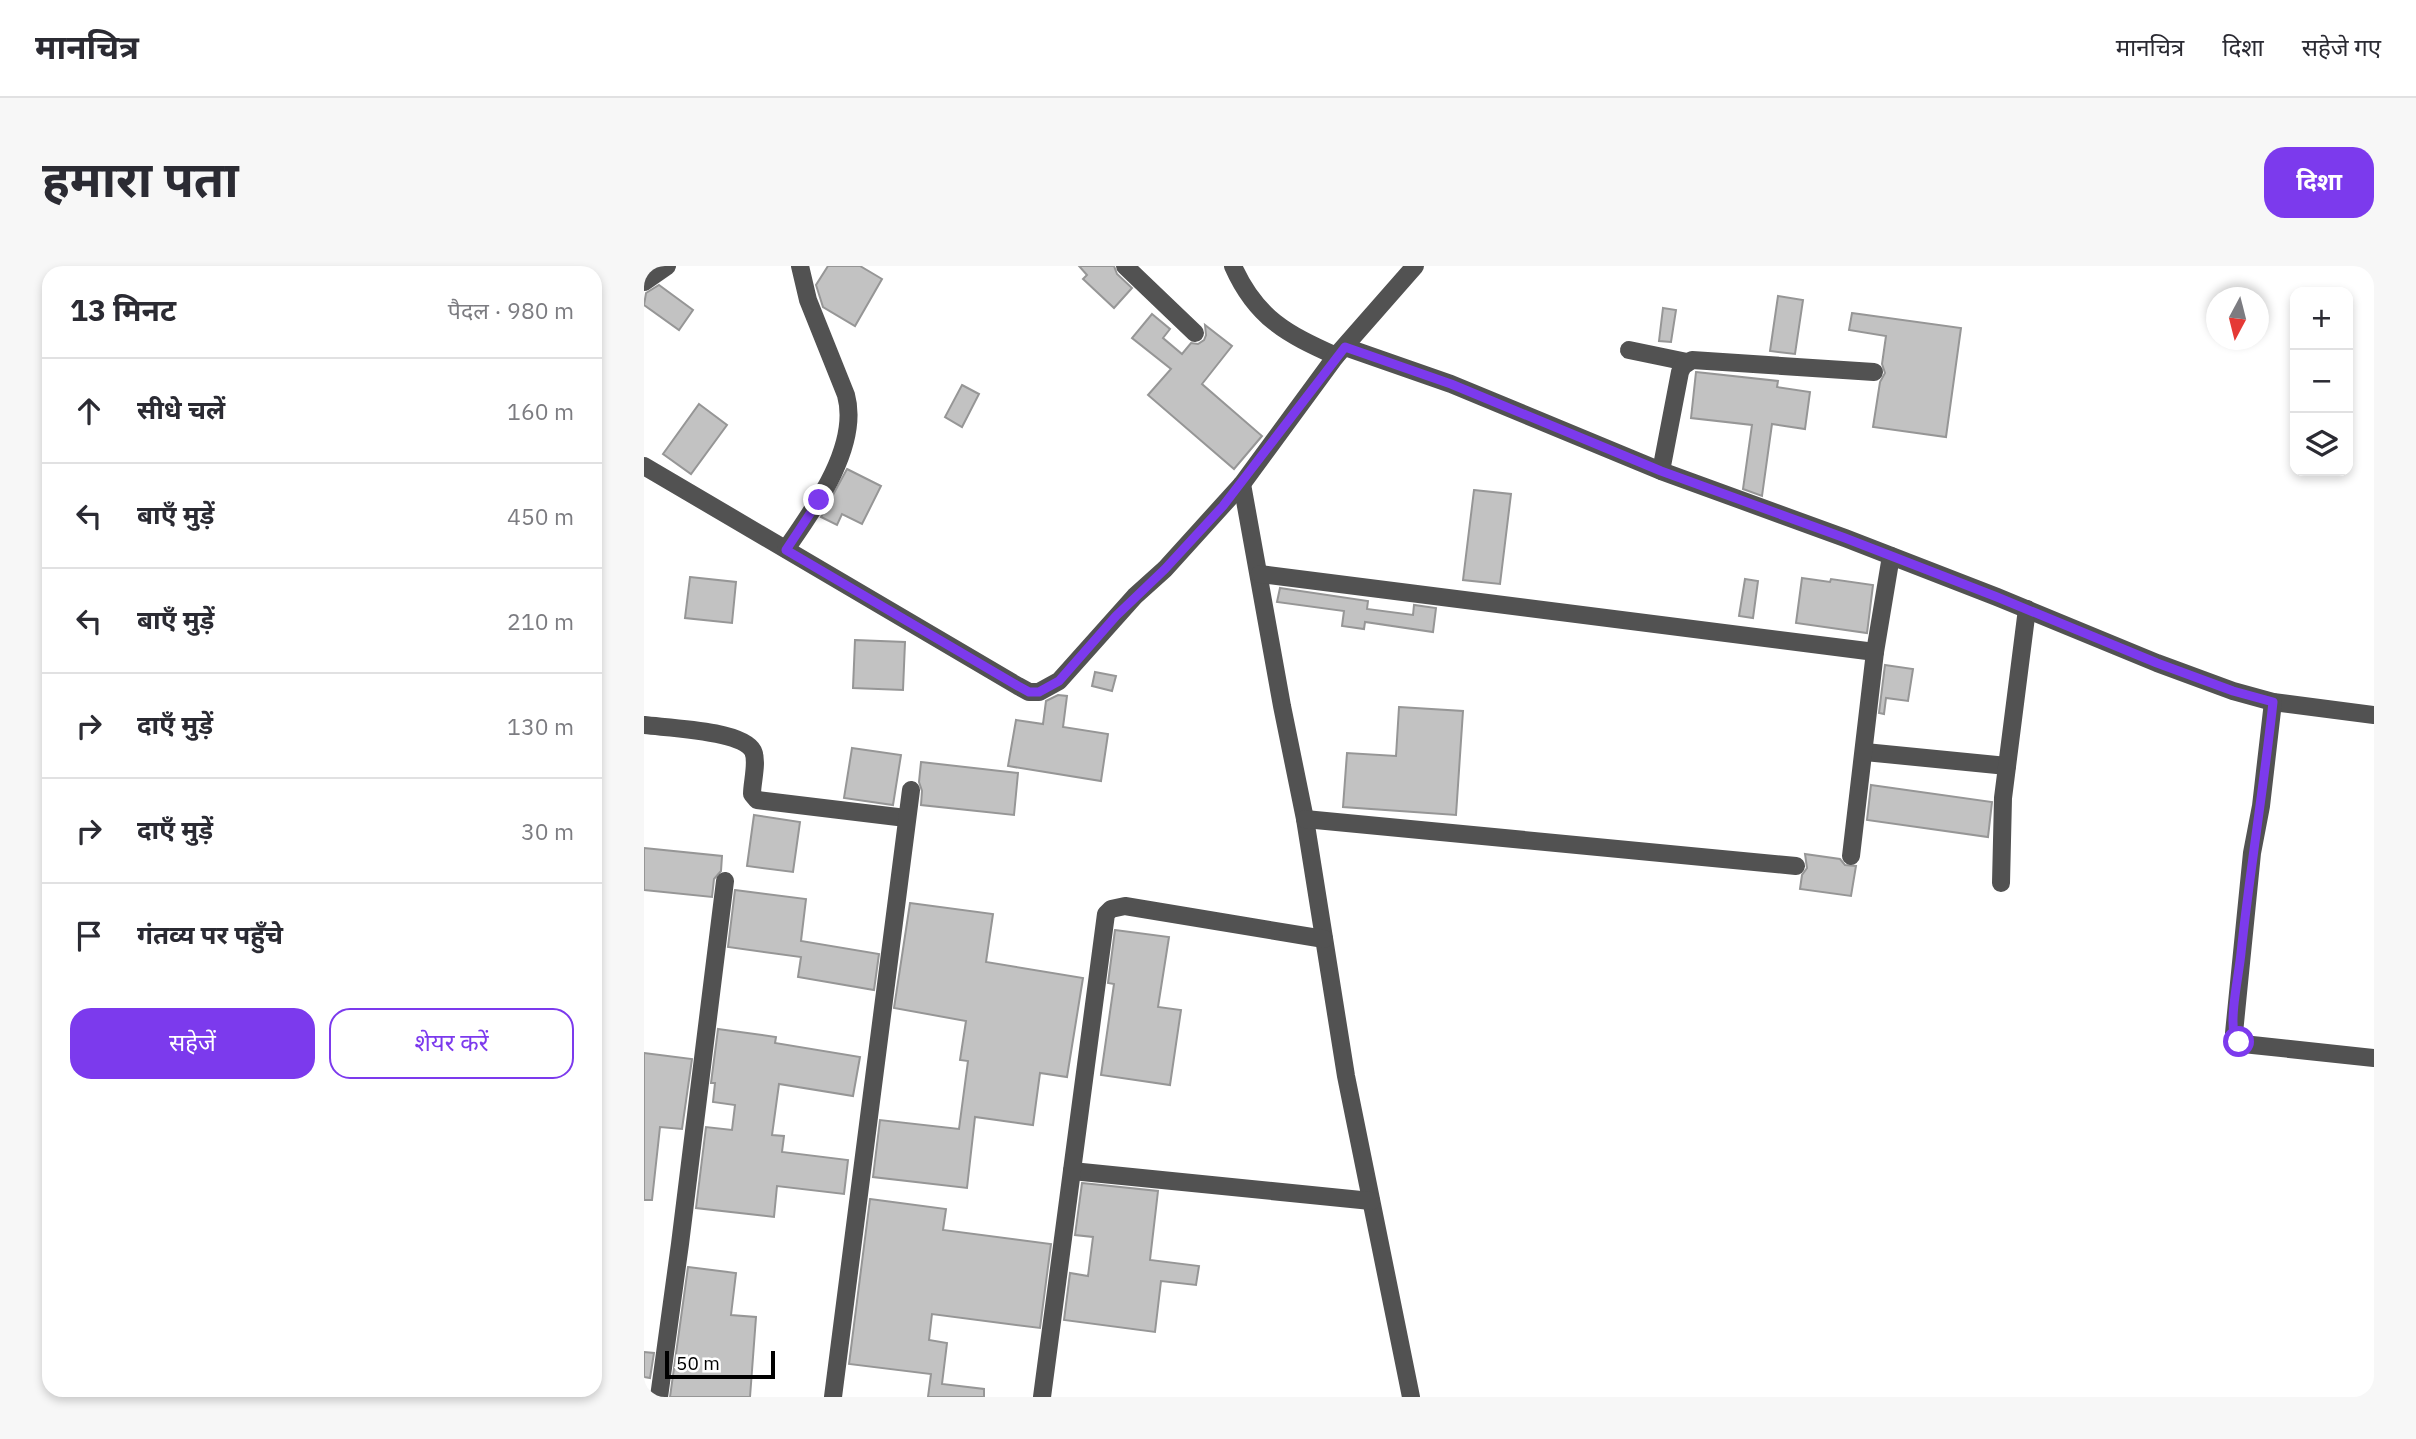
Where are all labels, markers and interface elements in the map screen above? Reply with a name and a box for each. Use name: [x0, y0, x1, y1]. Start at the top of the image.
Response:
text: मानचित्र: [35, 25, 139, 68]
text: मानचित्र: [2116, 31, 2184, 63]
text: दिशा: [2222, 31, 2264, 63]
text: सहेजे गए: [2302, 31, 2381, 63]
text: हमारा पता: [42, 147, 239, 210]
button: दिशा: [2264, 147, 2374, 218]
north arrow: [2206, 287, 2269, 350]
map controls: [2290, 287, 2353, 476]
button: +: [2290, 287, 2353, 350]
text: 13 मिनट: [70, 290, 176, 329]
text: पैदल · 980 m: [448, 295, 574, 325]
button: −: [2290, 350, 2353, 413]
icon: ahead: [70, 392, 108, 430]
text: सीधे चलें: [137, 392, 225, 426]
text: 160 m: [507, 396, 574, 426]
button: layers: [2290, 413, 2353, 476]
route end: [803, 484, 834, 515]
icon: left: [70, 497, 108, 535]
text: बाएँ मुड़ें: [137, 497, 214, 531]
text: 450 m: [507, 501, 574, 531]
icon: left: [70, 602, 108, 640]
text: बाएँ मुड़ें: [137, 602, 214, 636]
text: 210 m: [507, 606, 574, 636]
icon: right: [70, 707, 108, 745]
text: दाएँ मुड़ें: [137, 707, 213, 741]
text: 130 m: [507, 711, 574, 741]
icon: right: [70, 812, 108, 850]
text: दाएँ मुड़ें: [137, 812, 213, 846]
text: 30 m: [521, 816, 574, 846]
icon: arrive: [70, 917, 108, 955]
text: गंतव्य पर पहुँचे: [137, 917, 283, 951]
button: सहेजें: [70, 1008, 315, 1079]
button: शेयर करें: [329, 1008, 574, 1079]
route start: [2223, 1026, 2254, 1057]
scale bar: [665, 1348, 775, 1380]
text: 50 m: [676, 1351, 720, 1375]

